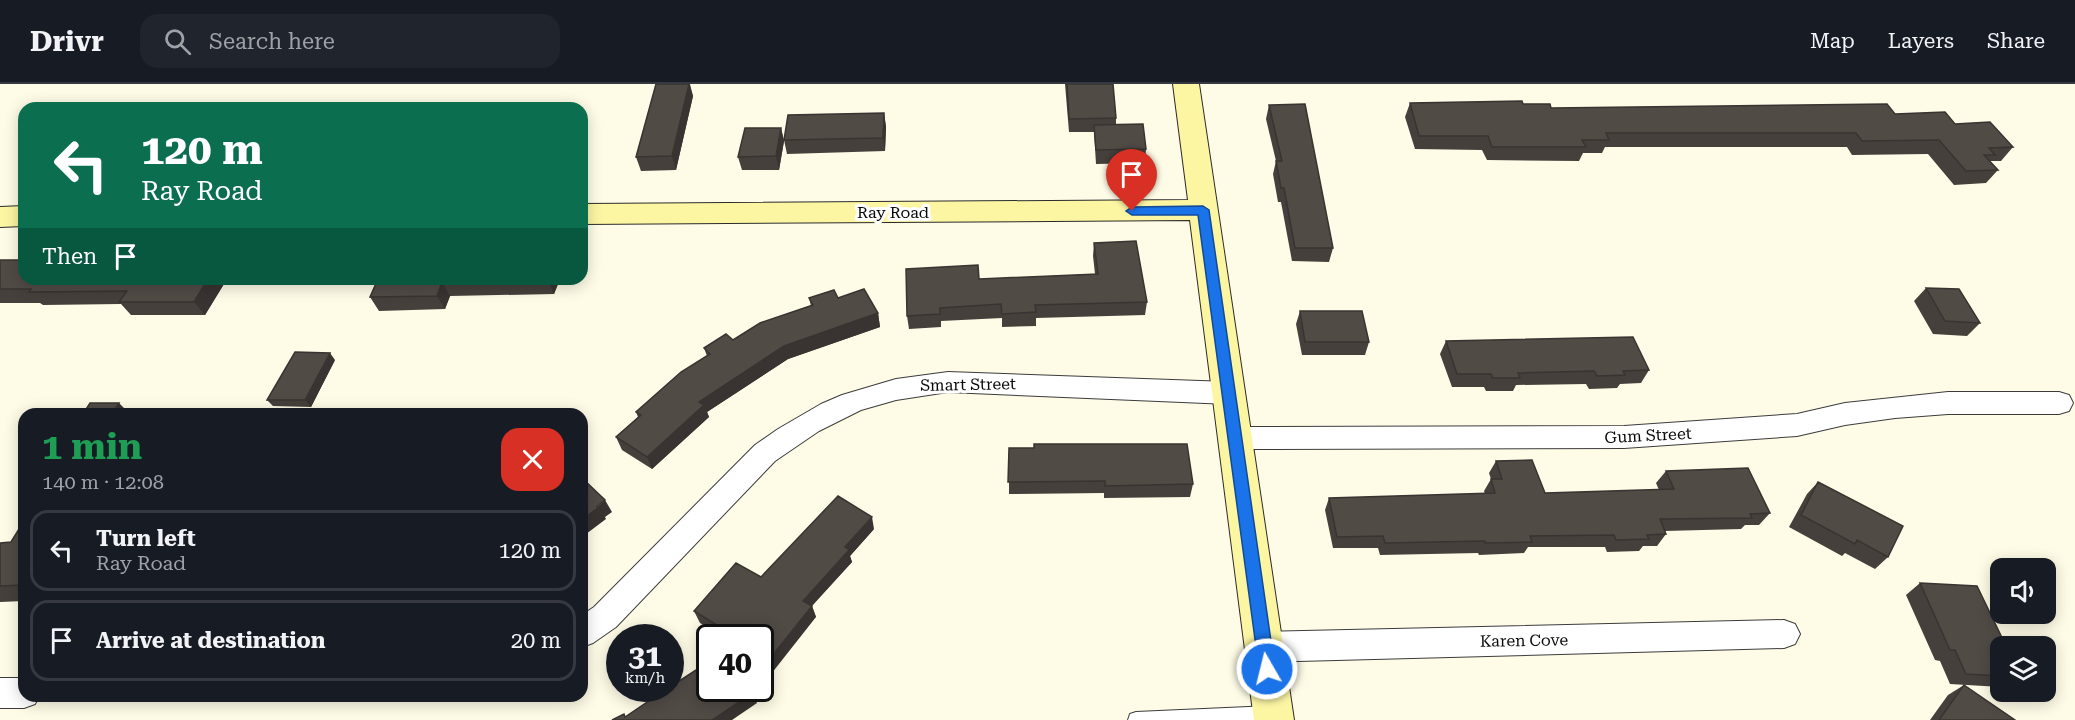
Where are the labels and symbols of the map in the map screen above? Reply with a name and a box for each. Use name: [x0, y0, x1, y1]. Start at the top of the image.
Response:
pin: [1106, 149, 1157, 211]
street label: Ray Road: [857, 203, 929, 222]
street label: Smart Street: [920, 374, 1016, 395]
street label: Gum Street: [1604, 424, 1692, 447]
speed limit sign: 40: [696, 624, 774, 702]
street label: Karen Cove: [1480, 630, 1569, 651]
position arrow: [1235, 637, 1299, 701]

